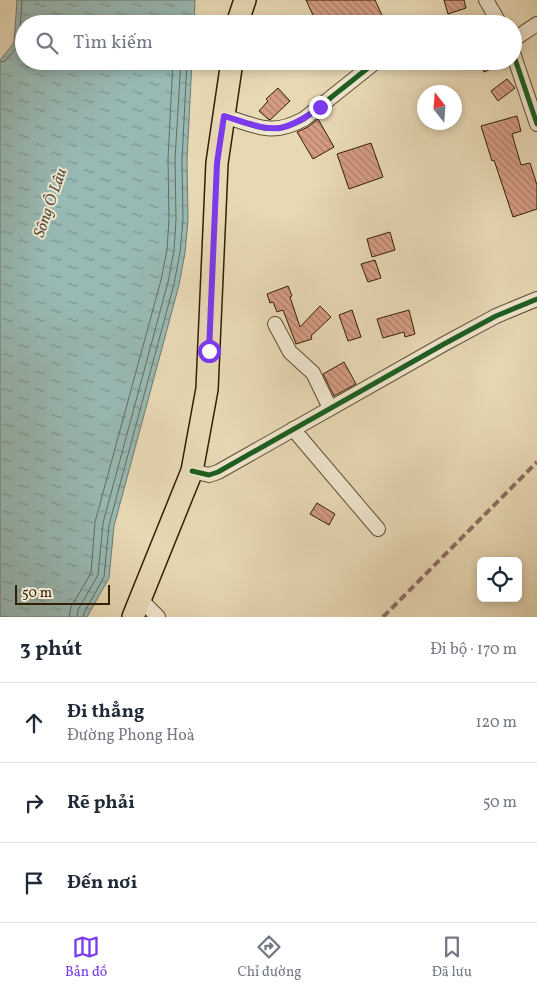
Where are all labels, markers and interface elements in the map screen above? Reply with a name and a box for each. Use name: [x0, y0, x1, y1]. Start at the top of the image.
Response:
search box: [15, 15, 522, 70]
icon: search: [33, 29, 61, 57]
text: Tìm kiếm: [73, 30, 153, 56]
north arrow: [417, 85, 462, 130]
route end: [309, 96, 332, 119]
water label: Sông Ô Lâu: [28, 165, 73, 241]
route start: [198, 340, 221, 363]
map controls: [477, 557, 522, 602]
button: locate: [477, 557, 522, 602]
scale bar: [15, 582, 110, 605]
text: 50 m: [22, 584, 52, 603]
text: 3 phút: [20, 635, 82, 664]
text: Đi bộ · 170 m: [430, 639, 517, 661]
text: Đi thẳng: [67, 699, 144, 725]
icon: ahead: [20, 709, 48, 737]
text: 120 m: [475, 712, 517, 734]
text: Đường Phong Hoà: [67, 725, 195, 747]
icon: right: [20, 789, 48, 817]
text: Rẽ phải: [67, 790, 135, 816]
text: 50 m: [483, 792, 517, 814]
icon: arrive: [20, 869, 48, 897]
text: Đến nơi: [67, 870, 137, 896]
tab: Bản đồ: [65, 933, 107, 982]
tab: Chỉ đường: [237, 933, 301, 982]
tab: Đã lưu: [432, 933, 472, 982]

